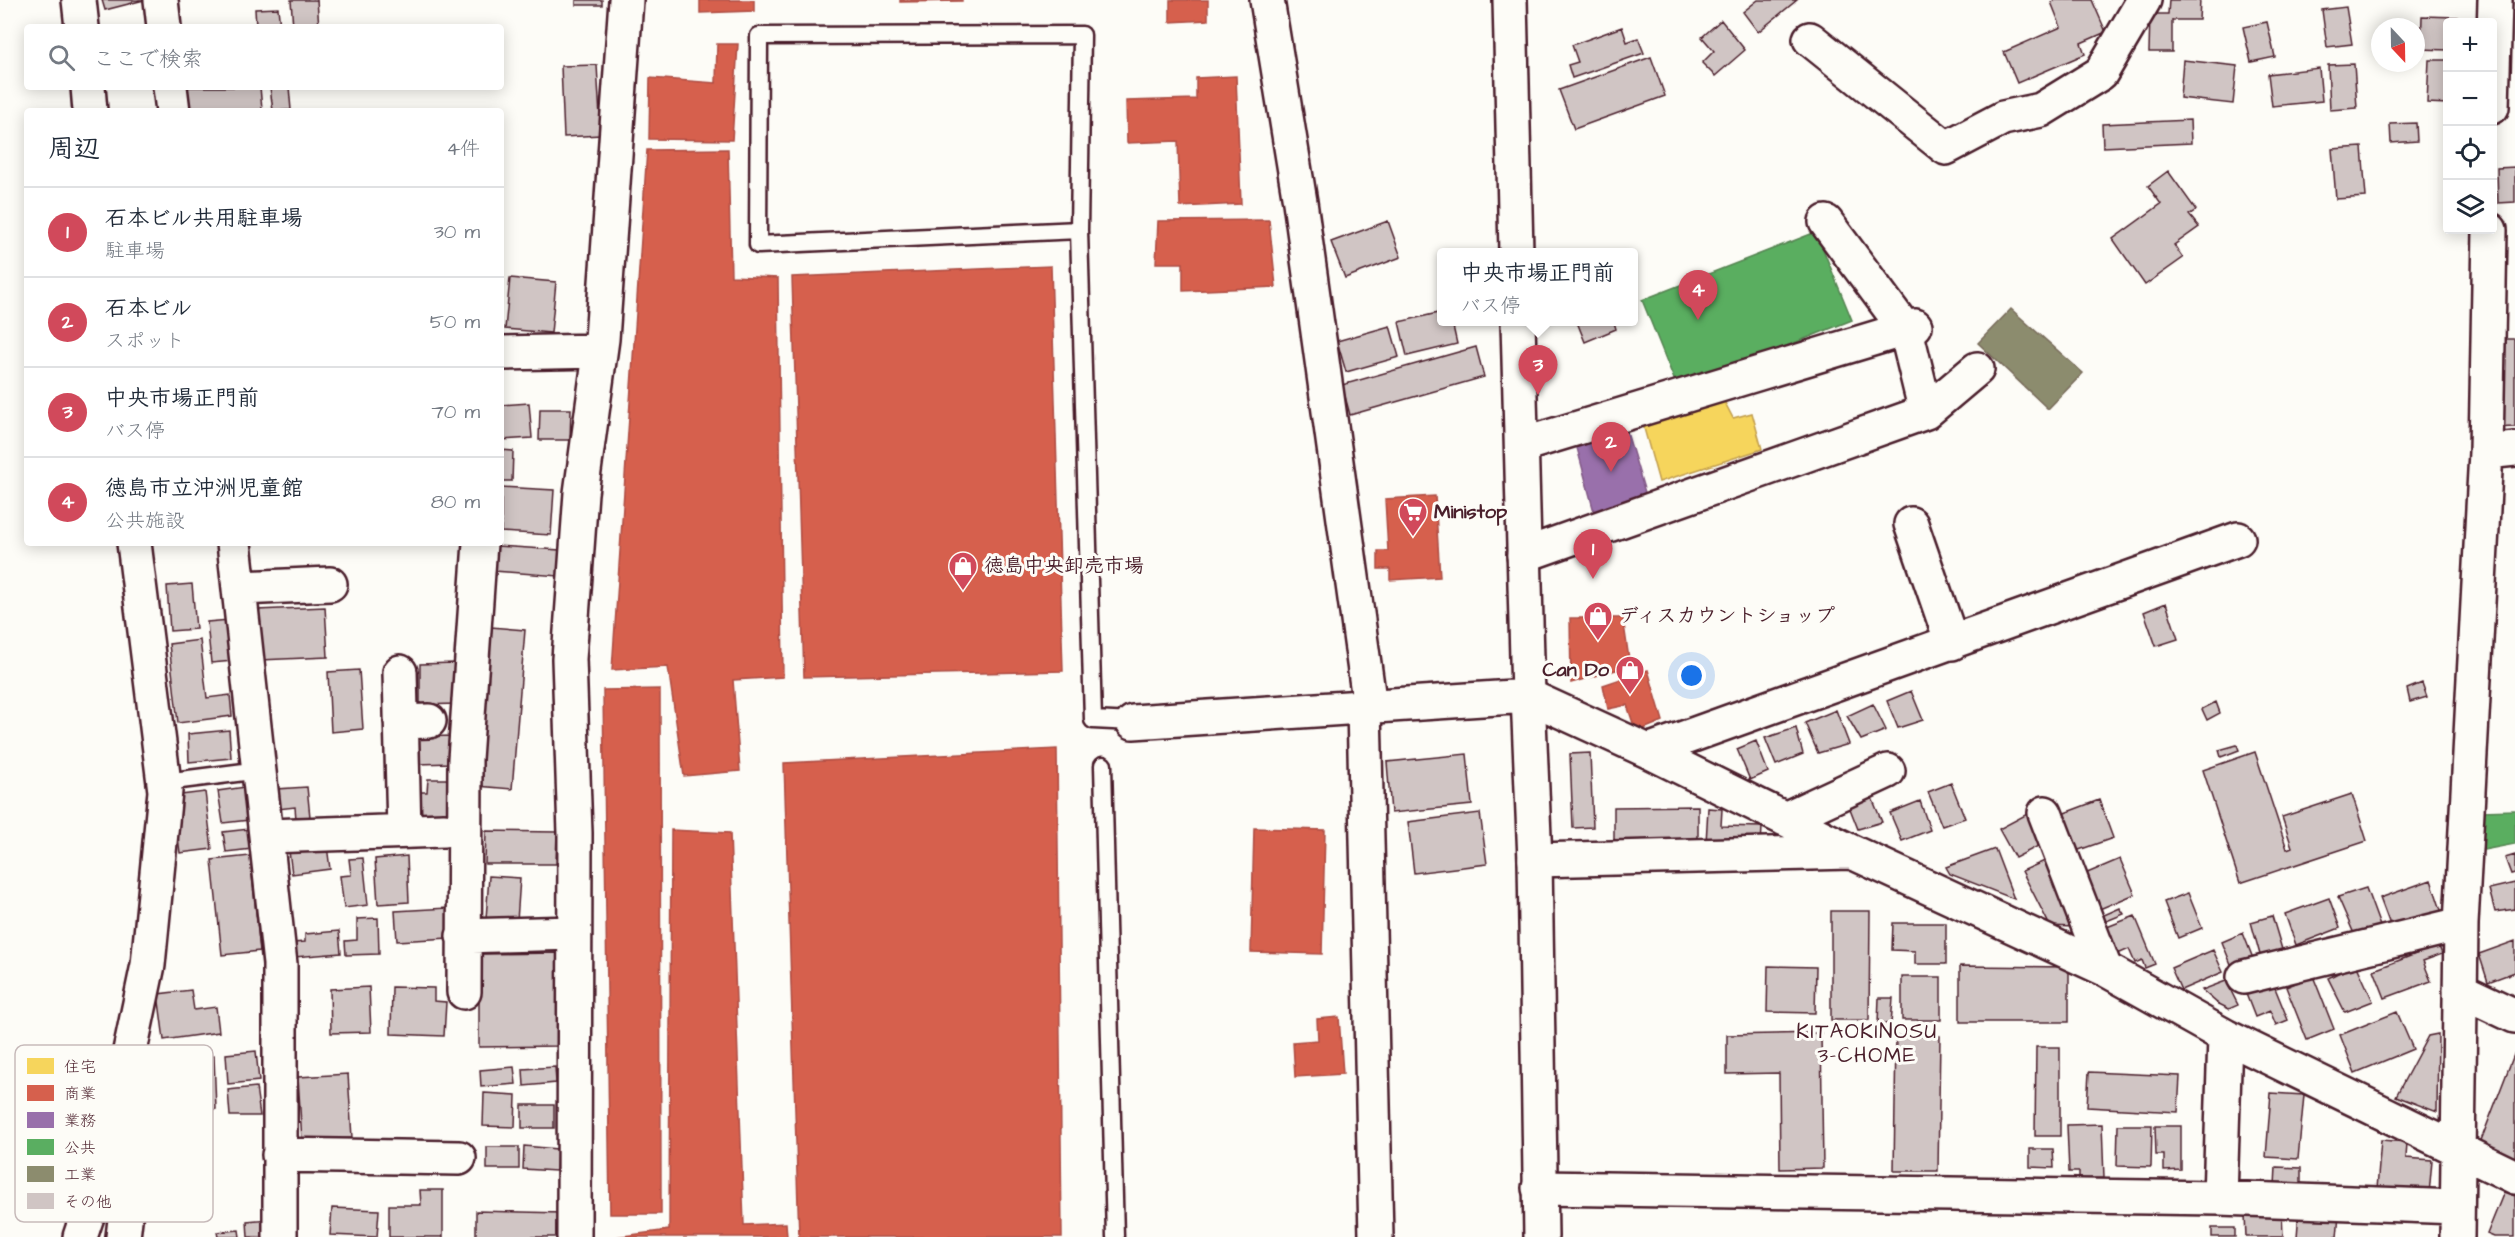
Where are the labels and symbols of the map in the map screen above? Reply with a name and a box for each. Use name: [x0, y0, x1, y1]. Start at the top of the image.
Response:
north arrow: [2371, 18, 2425, 72]
pin: 4: [1678, 270, 1718, 320]
pin: 3: [1518, 346, 1558, 395]
pin: 2: [1592, 422, 1630, 472]
supermarket icon: Ministop: [1397, 496, 1429, 538]
place label: Ministop: [1434, 498, 1508, 526]
pin: 1: [1574, 530, 1612, 579]
shop icon: 徳島中央卸売市場: [947, 550, 979, 592]
place label: 徳島中央卸売市場: [984, 552, 1144, 580]
shop icon: ディスカウントショップ: [1582, 600, 1614, 642]
place label: ディスカウントショップ: [1619, 602, 1835, 630]
shop icon: Can Do: [1614, 654, 1646, 696]
place label: Can Do: [1542, 656, 1610, 684]
your location: [1677, 661, 1706, 690]
district label: KITAOKINOSU 3-CHOME: [1796, 1017, 1938, 1070]
legend: [15, 1045, 213, 1222]
text: 住宅: [64, 1056, 96, 1078]
text: 商業: [64, 1083, 96, 1105]
text: 業務: [64, 1110, 96, 1132]
text: 公共: [64, 1137, 96, 1159]
text: 工業: [64, 1164, 96, 1186]
text: その他: [64, 1191, 112, 1213]

